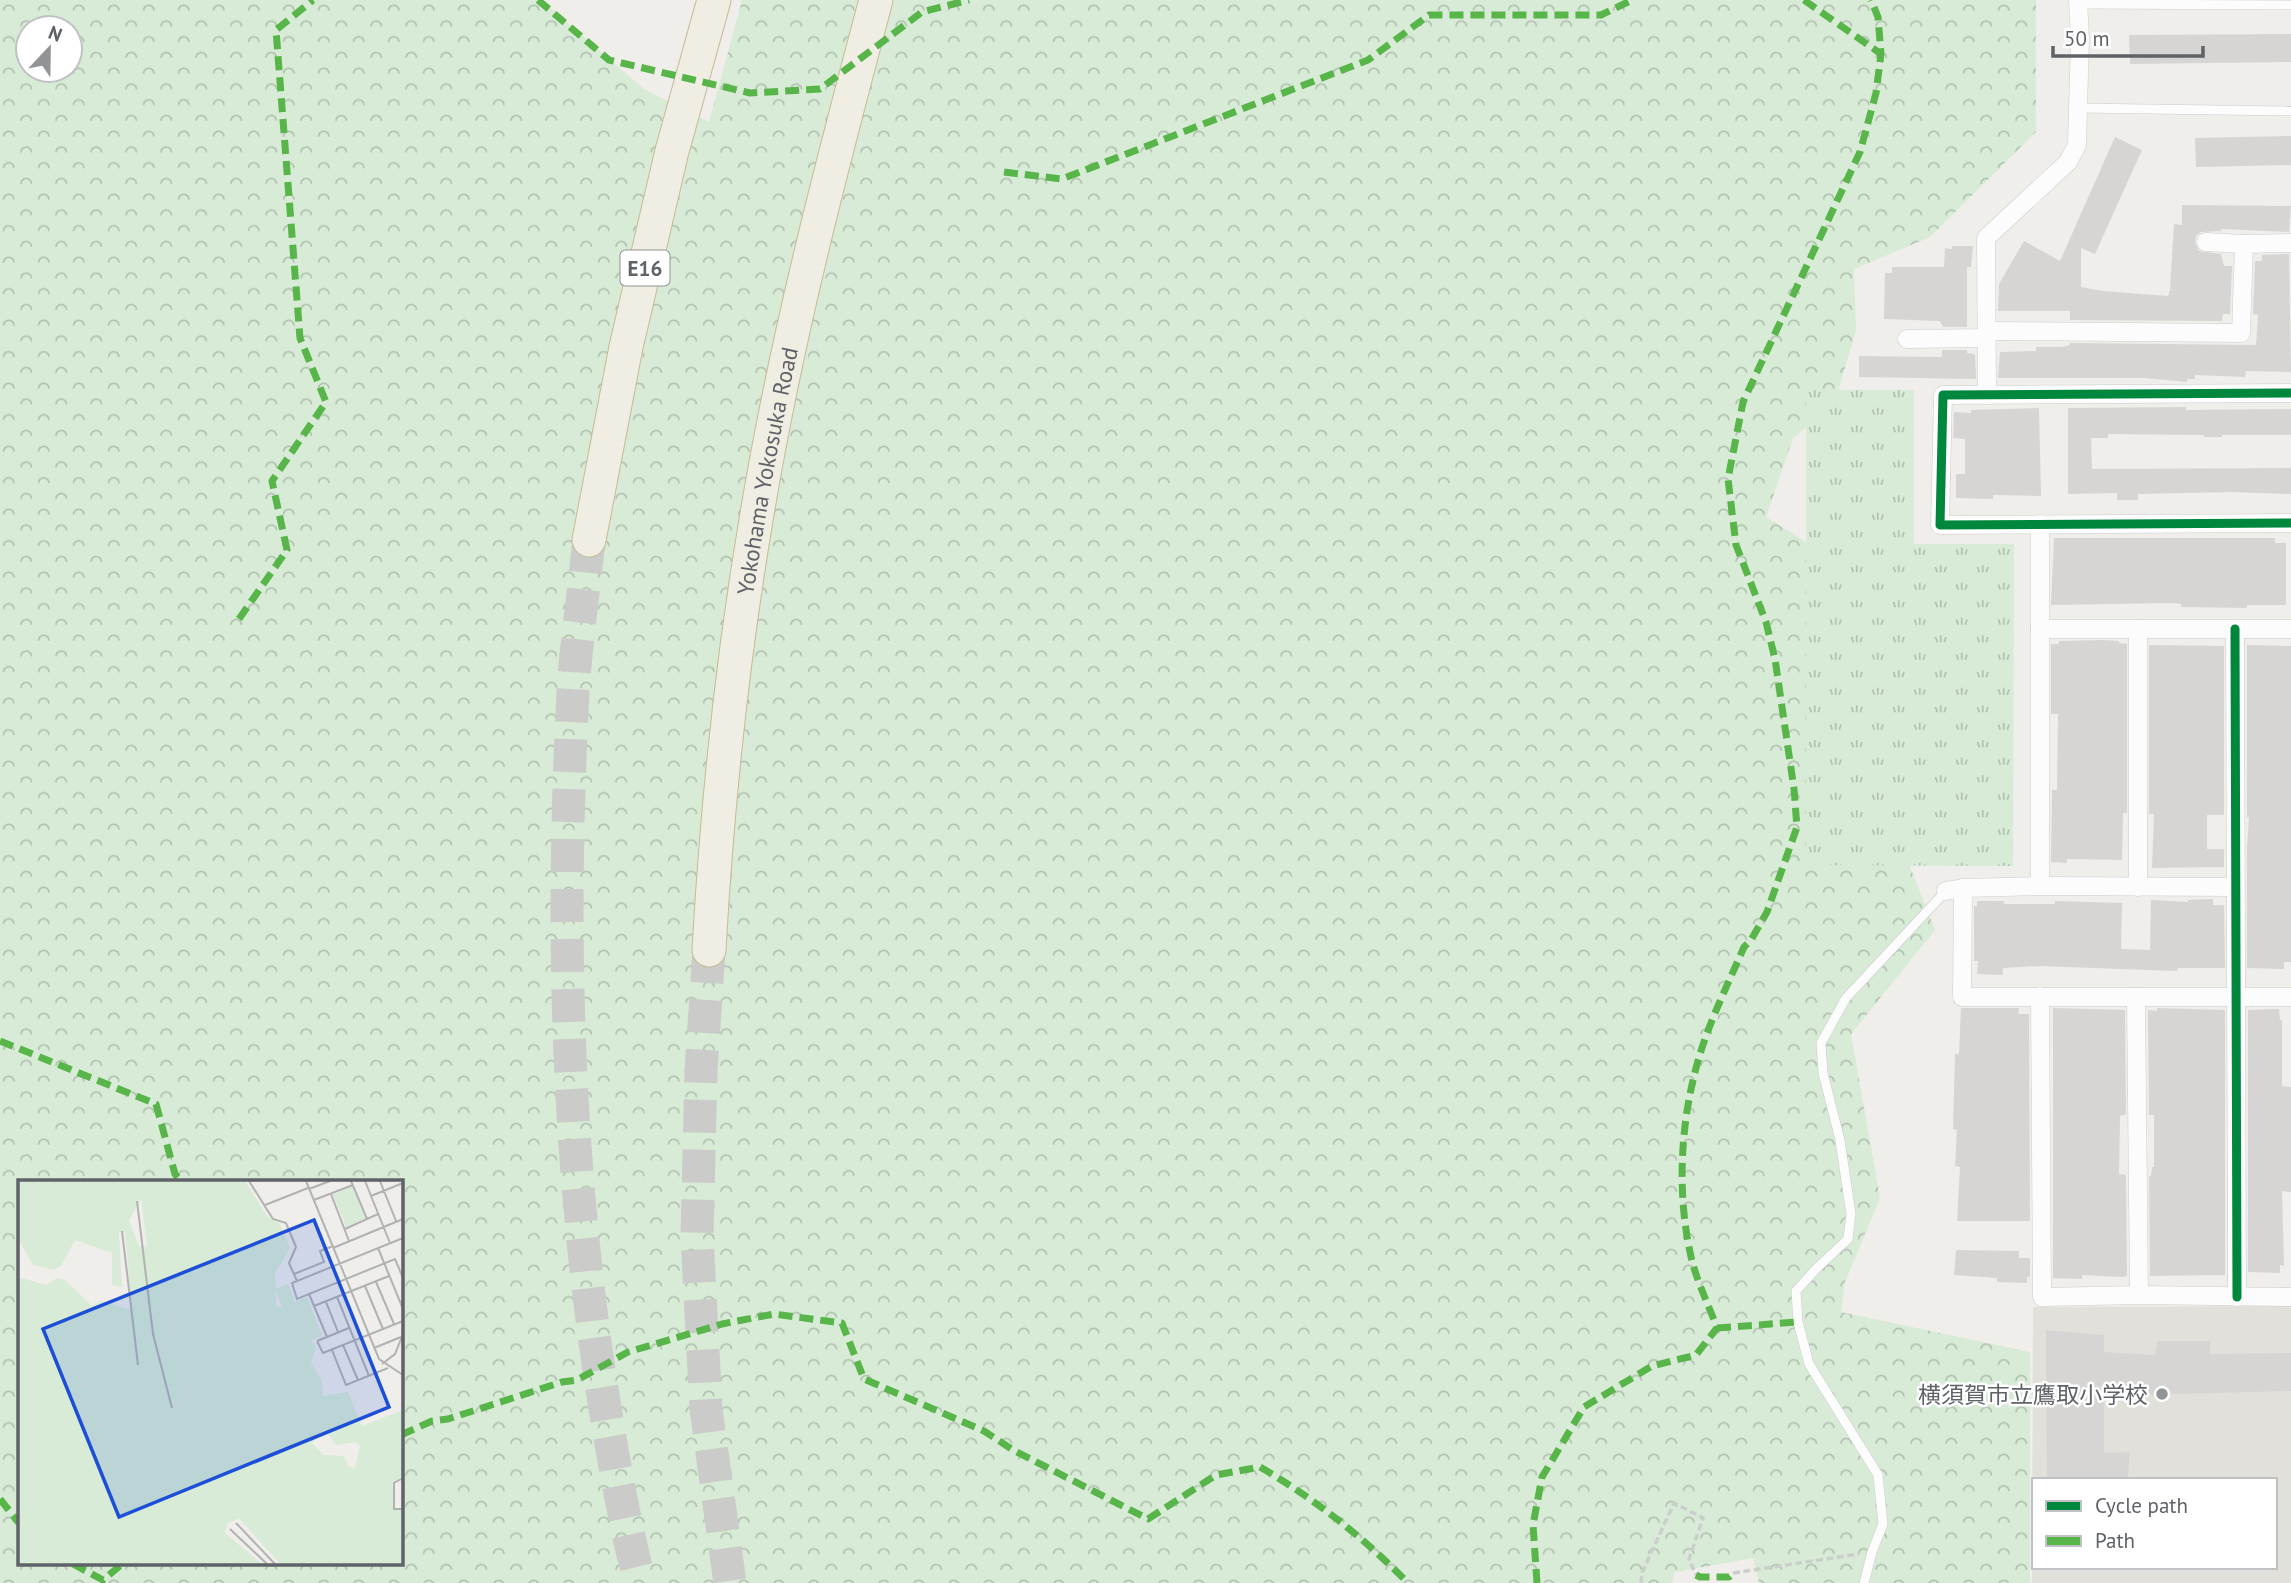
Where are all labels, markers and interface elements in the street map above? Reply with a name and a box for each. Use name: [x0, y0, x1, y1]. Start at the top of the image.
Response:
north arrow: [14, 14, 84, 84]
scale bar: [2053, 14, 2204, 58]
text: N: [45, 20, 66, 47]
text: 50 m: [2064, 25, 2110, 52]
road number: E16: [620, 250, 670, 286]
street label: Yokohama Yokosuka Road: [730, 344, 804, 597]
inset map: [18, 1180, 402, 1566]
place label: 横須賀市立鷹取小学校: [1918, 1380, 2148, 1409]
marker: 横須賀市立鷹取小学校: [2154, 1386, 2170, 1402]
legend: [2032, 1478, 2277, 1569]
text: Cycle path: [2095, 1492, 2188, 1519]
text: Path: [2095, 1527, 2135, 1554]

